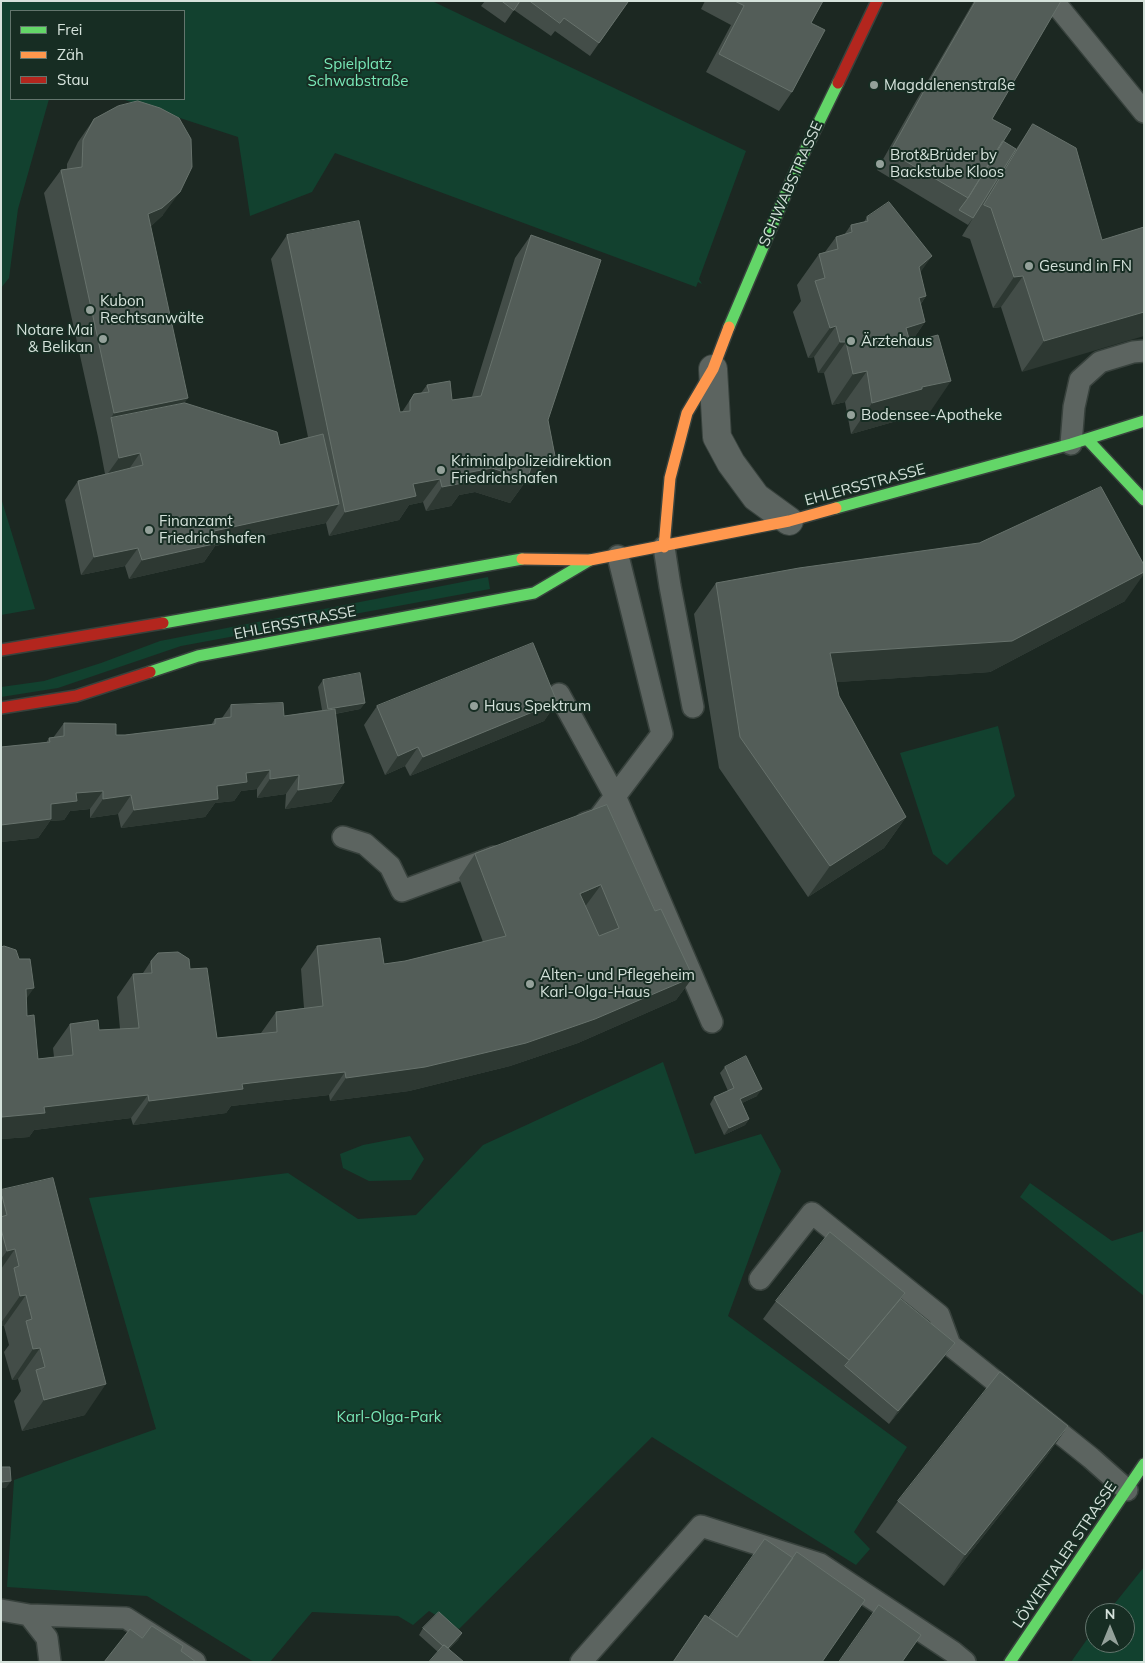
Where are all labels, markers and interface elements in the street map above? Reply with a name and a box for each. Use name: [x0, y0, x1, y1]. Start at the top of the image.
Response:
legend: [10, 10, 185, 100]
text: Frei: [57, 20, 82, 39]
text: Zäh: [57, 45, 84, 64]
park label: Spielplatz Schwabstraße: [307, 55, 409, 90]
text: Stau: [57, 70, 89, 89]
place label: Magdalenenstraße: [884, 76, 1015, 94]
marker: Magdalenenstraße: [868, 79, 880, 91]
street label: SCHWABSTRASSE: [755, 119, 827, 249]
place label: Brot&Brüder by Backstube Kloos: [890, 146, 1004, 181]
marker: Brot&Brüder by Backstube Kloos: [874, 158, 886, 170]
place label: Gesund in FN: [1039, 257, 1132, 275]
marker: Gesund in FN: [1023, 260, 1035, 272]
place label: Kubon Rechtsanwälte: [100, 292, 204, 327]
marker: Kubon Rechtsanwälte: [84, 304, 96, 316]
place label: Notare Mai & Belikan: [16, 321, 93, 356]
place label: Ärztehaus: [861, 332, 933, 350]
marker: Notare Mai & Belikan: [97, 333, 109, 345]
marker: Ärztehaus: [845, 335, 857, 347]
place label: Bodensee-Apotheke: [861, 406, 1002, 424]
marker: Bodensee-Apotheke: [845, 409, 857, 421]
place label: Kriminalpolizeidirektion Friedrichshafen: [451, 452, 611, 487]
street label: EHLERSSTRASSE: [803, 460, 927, 510]
marker: Kriminalpolizeidirektion Friedrichshafen: [435, 464, 447, 476]
place label: Finanzamt Friedrichshafen: [159, 512, 266, 547]
marker: Finanzamt Friedrichshafen: [143, 524, 155, 536]
street label: EHLERSSTRASSE: [232, 602, 358, 644]
place label: Haus Spektrum: [484, 697, 591, 715]
marker: Haus Spektrum: [468, 700, 480, 712]
place label: Alten- und Pflegeheim Karl-Olga-Haus: [540, 966, 695, 1001]
marker: Alten- und Pflegeheim Karl-Olga-Haus: [524, 978, 536, 990]
park label: Karl-Olga-Park: [336, 1408, 442, 1426]
street label: LÖWENTALER STRASSE: [1009, 1478, 1121, 1632]
north arrow: [1085, 1603, 1135, 1653]

